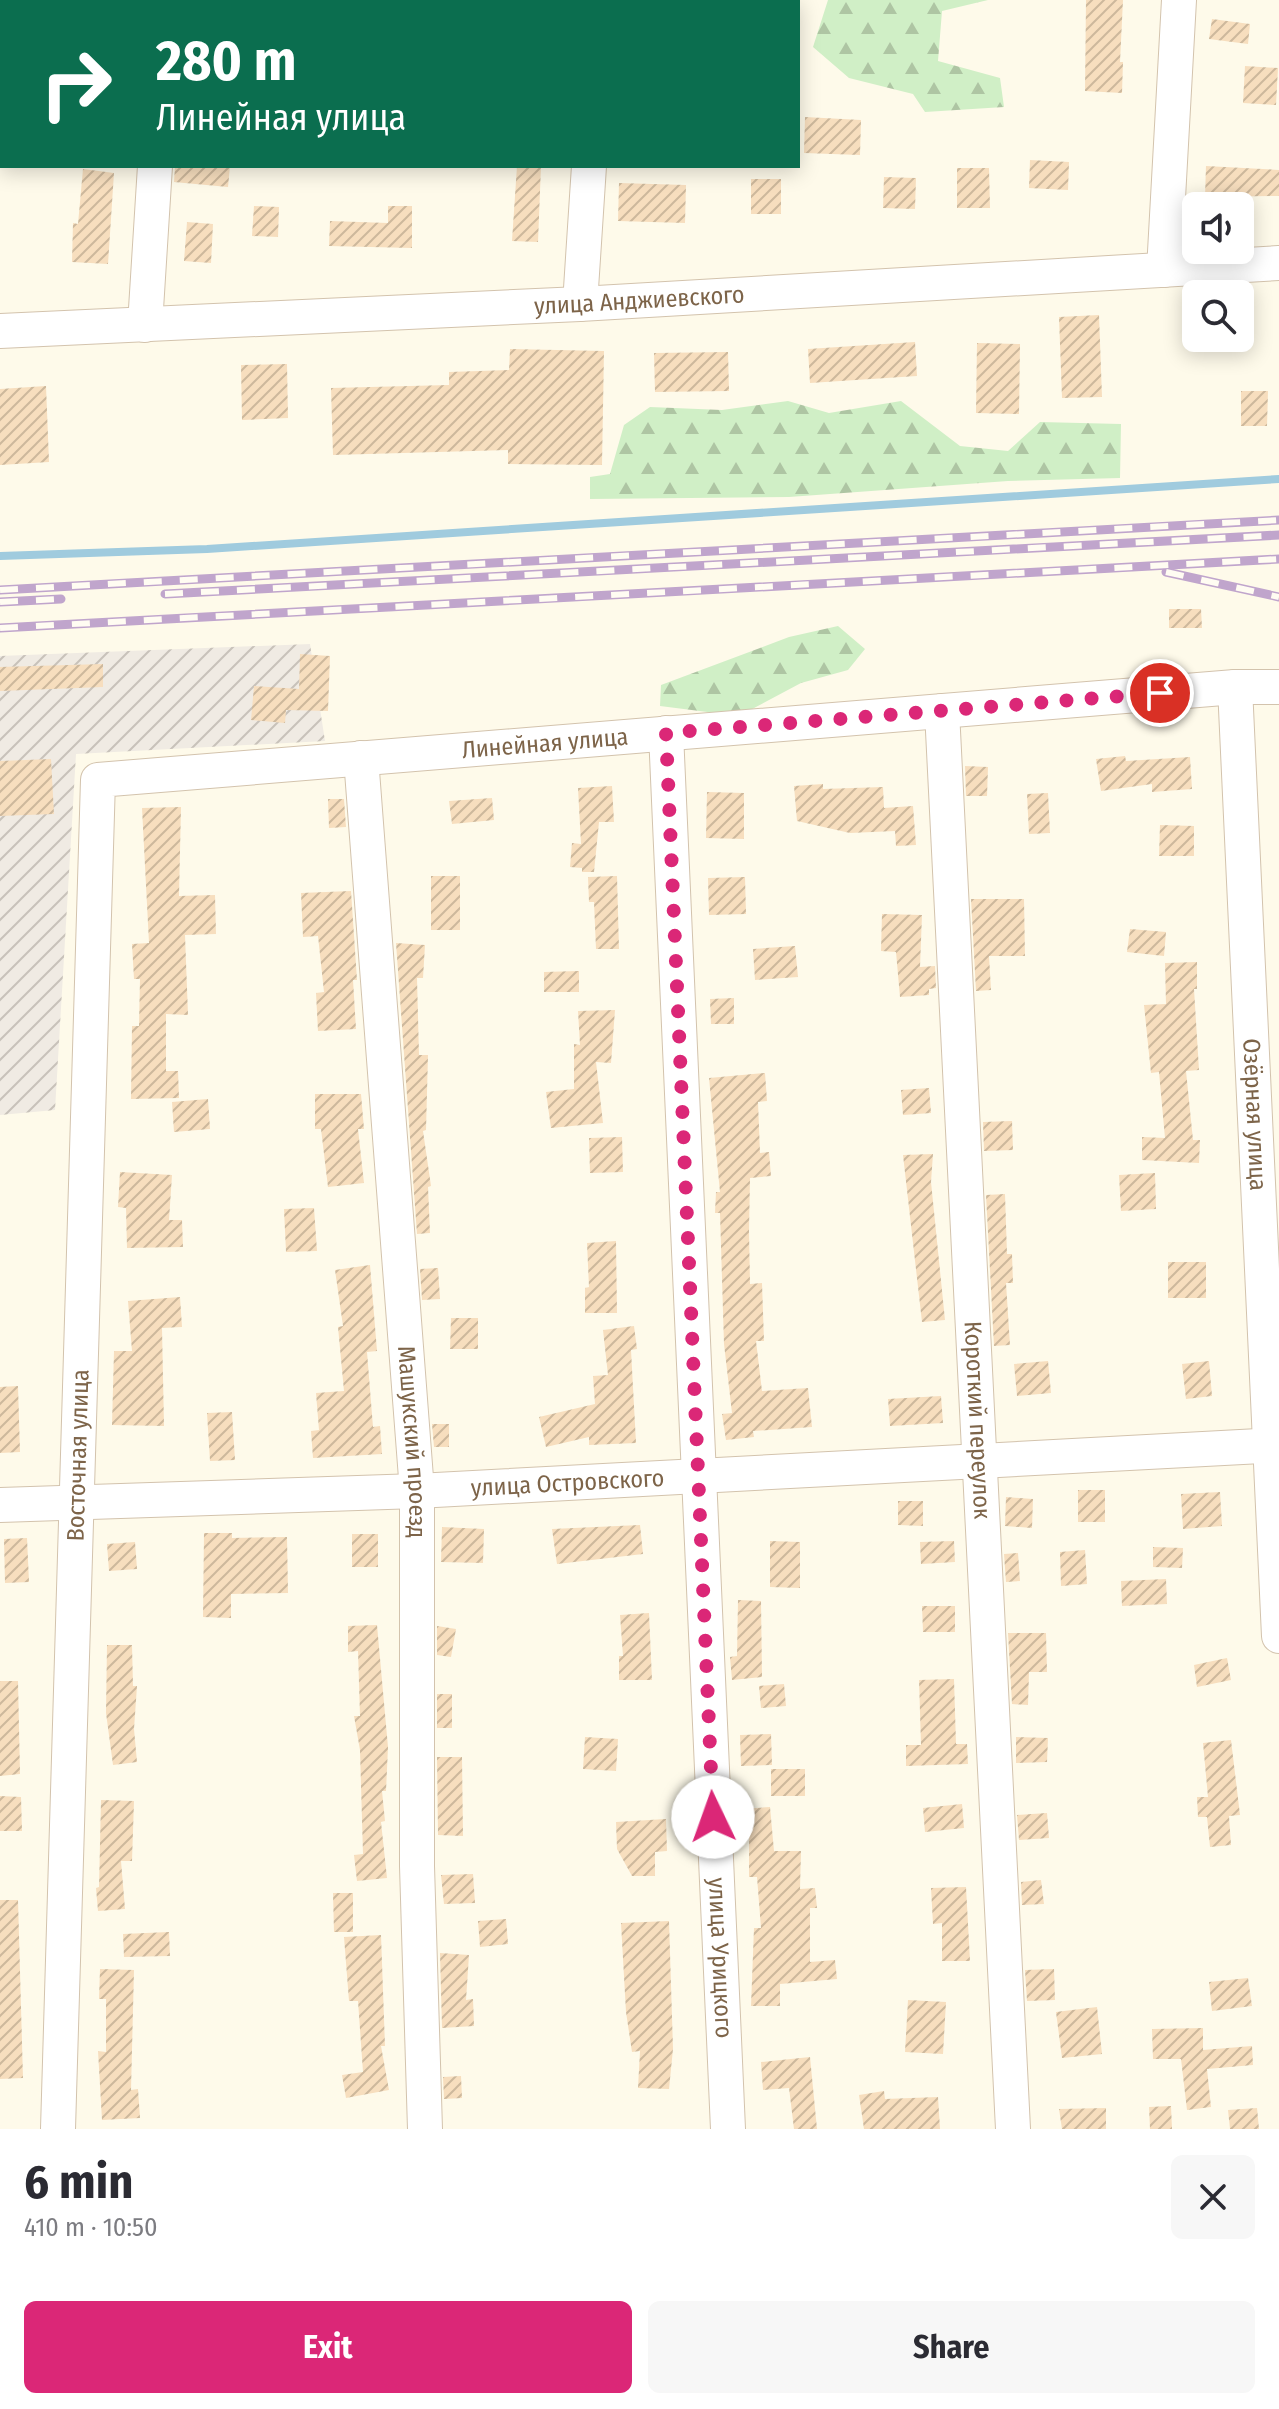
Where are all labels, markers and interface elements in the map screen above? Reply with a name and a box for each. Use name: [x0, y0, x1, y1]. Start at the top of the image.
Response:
text: 280 m: [156, 28, 296, 95]
icon: right: [24, 32, 128, 136]
text: Линейная улица: [156, 96, 406, 140]
map controls: [1182, 192, 1254, 352]
button: sound: [1182, 192, 1254, 264]
street label: улица Анджиевского: [533, 280, 745, 320]
button: search: [1182, 280, 1254, 352]
pin: [1126, 659, 1194, 727]
icon: arrive: [1138, 671, 1182, 715]
street label: Линейная улица: [461, 723, 629, 764]
street label: Озёрная улица: [1237, 1038, 1272, 1191]
street label: Короткий переулок: [959, 1320, 996, 1521]
street label: Машукский проезд: [392, 1345, 431, 1538]
street label: Восточная улица: [61, 1369, 95, 1542]
street label: улица Островского: [470, 1464, 665, 1502]
position arrow: [671, 1775, 755, 1859]
street label: улица Урицкого: [703, 1877, 738, 2039]
text: 6 min: [24, 2153, 133, 2211]
button: close: [1171, 2155, 1255, 2239]
text: 410 m · 10:50: [24, 2212, 157, 2243]
button: Exit: [24, 2301, 632, 2393]
button: Share: [648, 2301, 1255, 2393]

